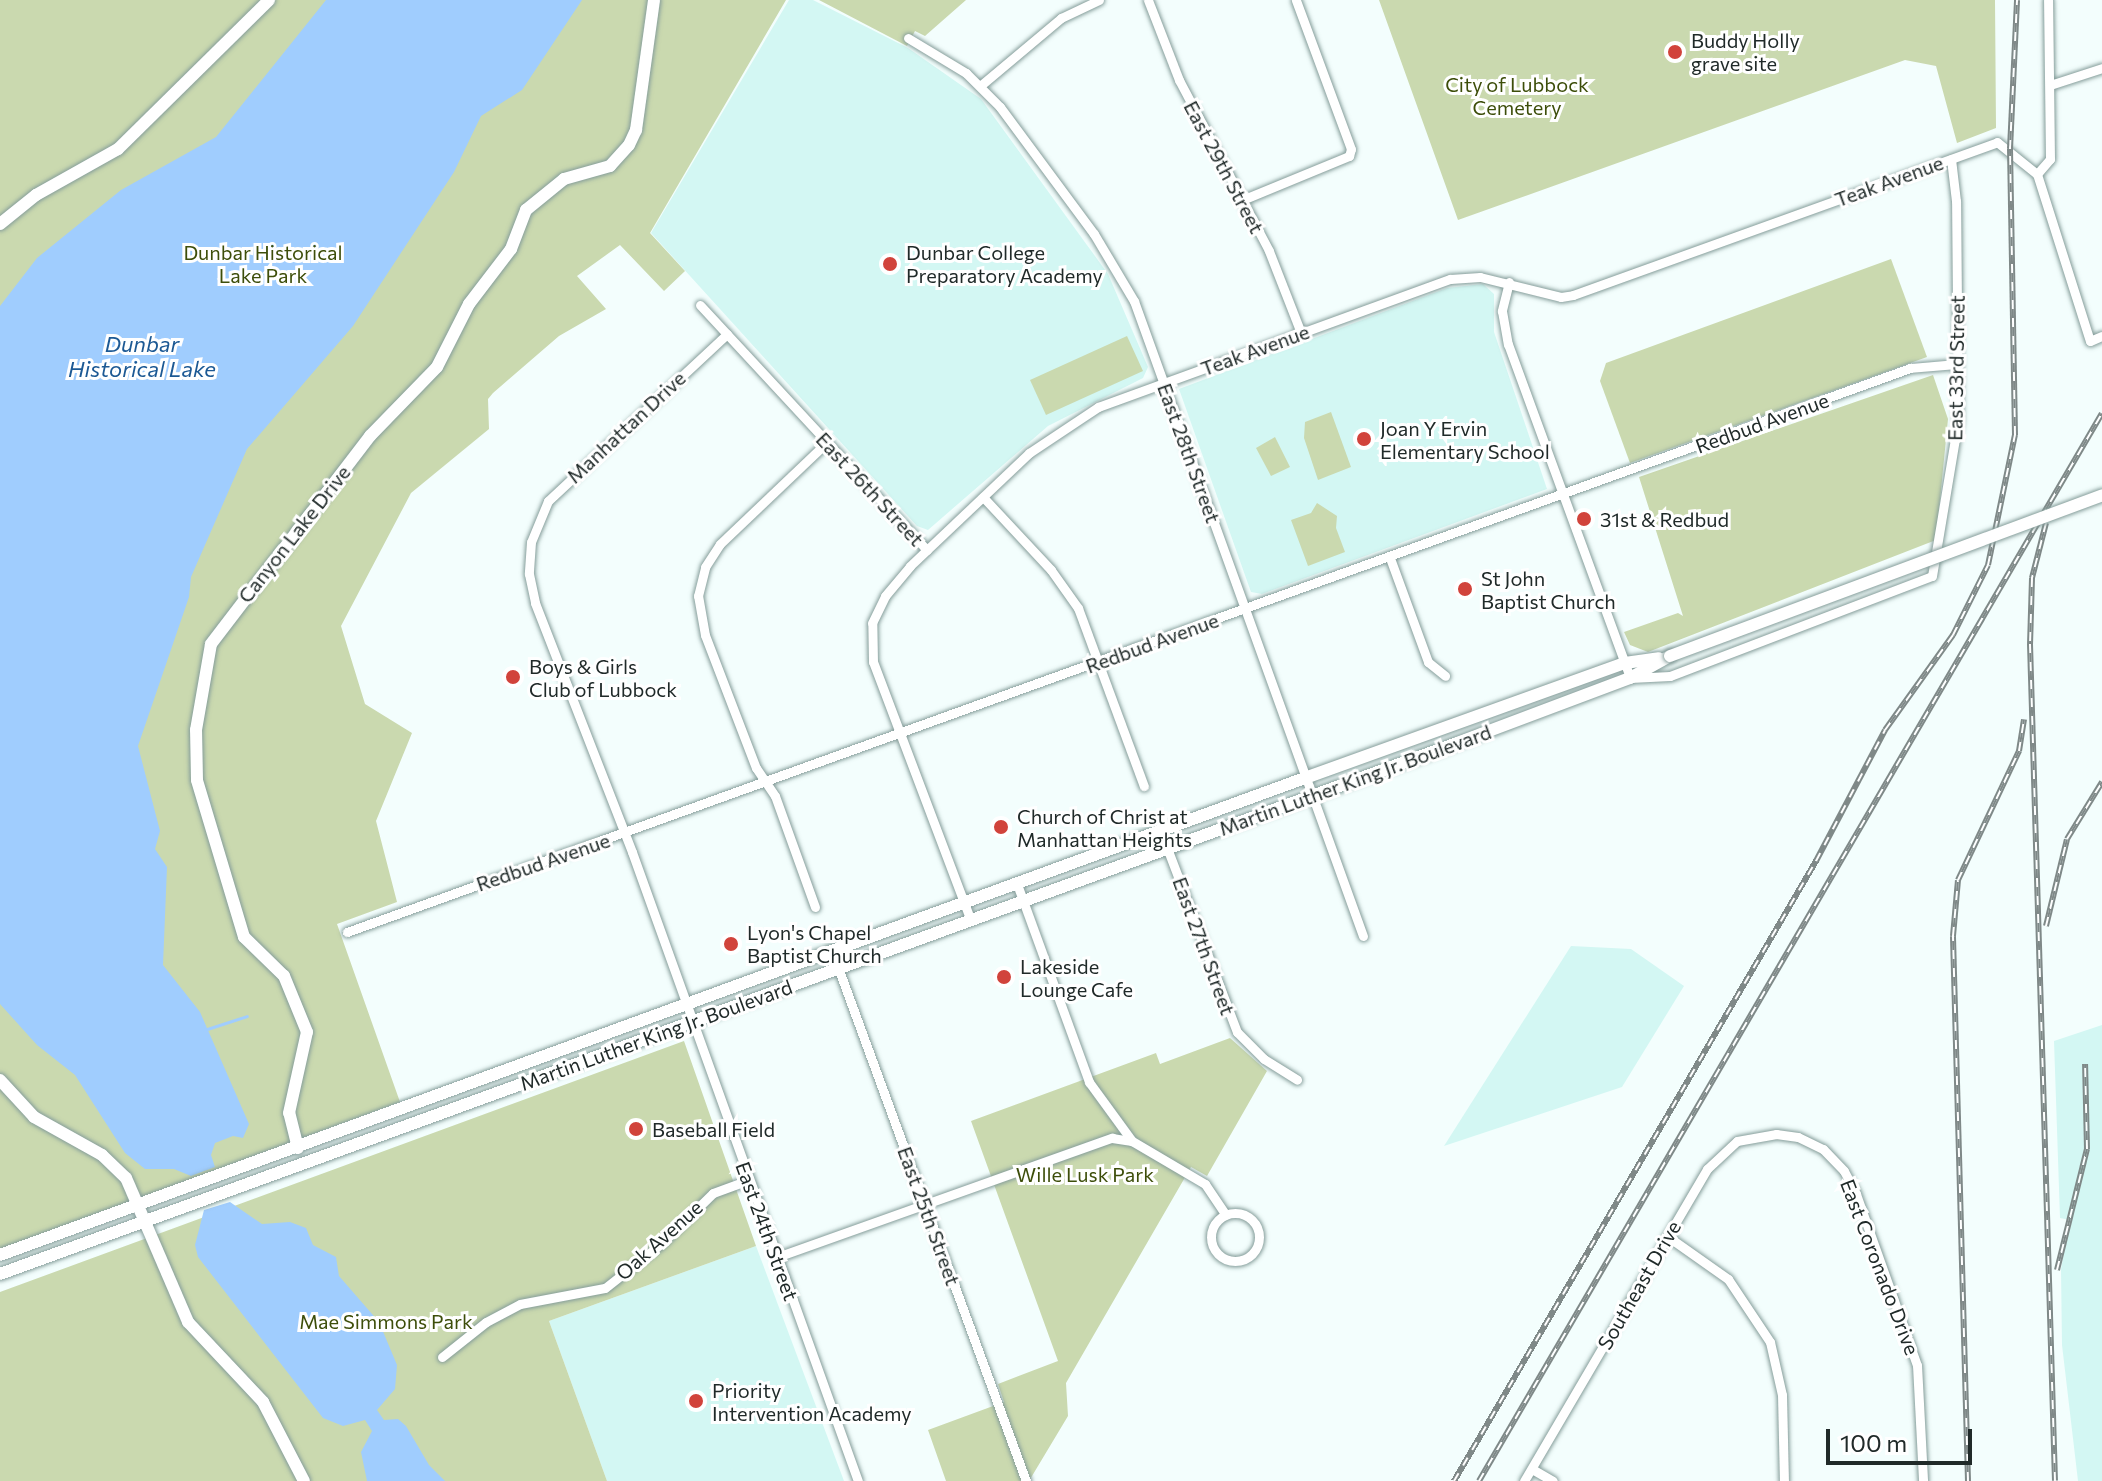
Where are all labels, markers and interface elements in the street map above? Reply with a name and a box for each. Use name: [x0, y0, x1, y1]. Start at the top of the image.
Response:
place label: Buddy Holly grave site: [1691, 28, 1800, 75]
marker: Buddy Holly grave site: [1666, 43, 1684, 61]
park label: City of Lubbock Cemetery: [1445, 73, 1589, 120]
street label: East 29th Street: [1179, 97, 1269, 237]
street label: Teak Avenue: [1832, 150, 1946, 212]
place label: Dunbar College Preparatory Academy: [906, 240, 1103, 287]
park label: Dunbar Historical Lake Park: [183, 241, 343, 288]
marker: Dunbar College Preparatory Academy: [881, 255, 899, 273]
street label: East 33rd Street: [1943, 295, 1969, 441]
street label: Teak Avenue: [1198, 319, 1312, 381]
water label: Dunbar Historical Lake: [68, 330, 216, 382]
street label: Manhattan Drive: [562, 366, 690, 488]
street label: East 28th Street: [1153, 380, 1225, 526]
street label: Redbud Avenue: [1692, 388, 1832, 458]
place label: Joan Y Ervin Elementary School: [1380, 416, 1550, 463]
street label: East 26th Street: [811, 427, 929, 551]
marker: Joan Y Ervin Elementary School: [1355, 430, 1373, 448]
street label: Canyon Lake Drive: [233, 461, 355, 607]
place label: 31st & Redbud: [1600, 507, 1729, 531]
marker: 31st & Redbud: [1575, 510, 1593, 528]
place label: St John Baptist Church: [1481, 566, 1616, 613]
marker: St John Baptist Church: [1456, 580, 1474, 598]
street label: Redbud Avenue: [1082, 608, 1222, 678]
place label: Boys & Girls Club of Lubbock: [529, 654, 677, 701]
marker: Boys & Girls Club of Lubbock: [504, 668, 522, 686]
street label: Martin Luther King Jr. Boulevard: [1216, 719, 1494, 841]
place label: Church of Christ at Manhattan Heights: [1017, 804, 1192, 851]
marker: Church of Christ at Manhattan Heights: [992, 818, 1010, 836]
street label: Redbud Avenue: [473, 828, 613, 896]
street label: East 27th Street: [1168, 874, 1240, 1018]
place label: Lyon's Chapel Baptist Church: [747, 920, 882, 967]
marker: Lyon's Chapel Baptist Church: [722, 935, 740, 953]
place label: Lakeside Lounge Cafe: [1020, 954, 1133, 1001]
marker: Lakeside Lounge Cafe: [995, 968, 1013, 986]
street label: Martin Luther King Jr. Boulevard: [517, 974, 795, 1096]
place label: Baseball Field: [652, 1117, 775, 1141]
marker: Baseball Field: [627, 1120, 645, 1138]
street label: East 25th Street: [893, 1143, 965, 1289]
street label: East 24th Street: [731, 1158, 803, 1304]
park label: Wille Lusk Park: [1016, 1162, 1154, 1186]
street label: East Coronado Drive: [1835, 1176, 1925, 1358]
street label: Oak Avenue: [611, 1195, 707, 1285]
street label: Southeast Drive: [1592, 1216, 1686, 1354]
park label: Mae Simmons Park: [299, 1309, 473, 1333]
place label: Priority Intervention Academy: [712, 1378, 912, 1425]
marker: Priority Intervention Academy: [687, 1392, 705, 1410]
scale bar: [1830, 1413, 1976, 1463]
text: 100 m: [1840, 1428, 1907, 1457]

